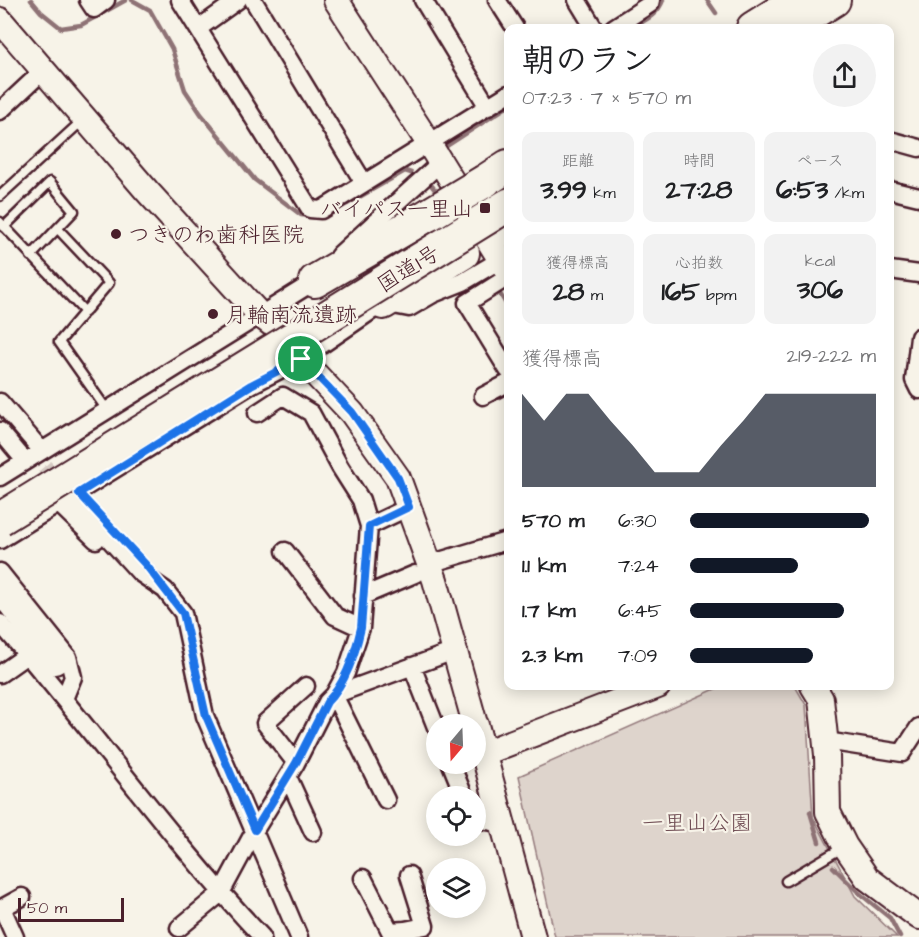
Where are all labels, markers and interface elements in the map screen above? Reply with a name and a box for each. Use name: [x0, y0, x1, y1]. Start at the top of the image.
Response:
text: 朝のラン: [522, 38, 654, 84]
button: share: [813, 44, 876, 107]
text: 07:23 · 7 × 570 m: [522, 84, 691, 112]
text: 距離: [562, 150, 594, 172]
text: 時間: [683, 150, 715, 172]
text: ペース: [796, 150, 844, 172]
text: 3.99: [540, 172, 587, 208]
text: 27:28: [666, 172, 732, 208]
text: 6:53: [776, 172, 828, 208]
text: km: [587, 182, 616, 204]
text: /km: [828, 182, 864, 204]
place label: バイパス一里山: [319, 194, 473, 225]
marker: バイパス一里山: [478, 201, 492, 215]
place label: つきのわ歯科医院: [128, 220, 304, 251]
marker: つきのわ歯科医院: [109, 227, 123, 241]
street label: 国道1号: [371, 238, 446, 301]
text: kcal: [805, 250, 835, 272]
text: 獲得標高: [546, 252, 610, 274]
text: 心拍数: [675, 252, 723, 274]
text: 306: [797, 272, 843, 308]
text: 28: [553, 274, 584, 310]
text: 165: [662, 274, 700, 310]
text: m: [584, 284, 603, 306]
text: bpm: [700, 284, 736, 306]
place label: 月輪南流遺跡: [225, 300, 357, 331]
marker: 月輪南流遺跡: [206, 307, 220, 321]
pin: [275, 333, 326, 384]
icon: arrive: [284, 342, 317, 375]
text: 219–222 m: [786, 342, 876, 370]
text: 獲得標高: [522, 345, 602, 373]
text: 570 m: [522, 507, 585, 535]
text: 6:30: [618, 507, 657, 535]
text: 1.1 km: [522, 552, 566, 580]
text: 7:24: [618, 552, 659, 580]
text: 1.7 km: [522, 597, 576, 625]
text: 6:45: [618, 597, 662, 625]
text: 2.3 km: [522, 642, 582, 670]
text: 7:09: [618, 642, 658, 670]
north arrow: [426, 714, 486, 774]
map controls: [426, 714, 486, 918]
button: locate: [426, 786, 486, 846]
park label: 一里山公園: [642, 808, 752, 839]
button: layers: [426, 858, 486, 918]
scale bar: [18, 895, 124, 922]
text: 50 m: [27, 897, 67, 919]

